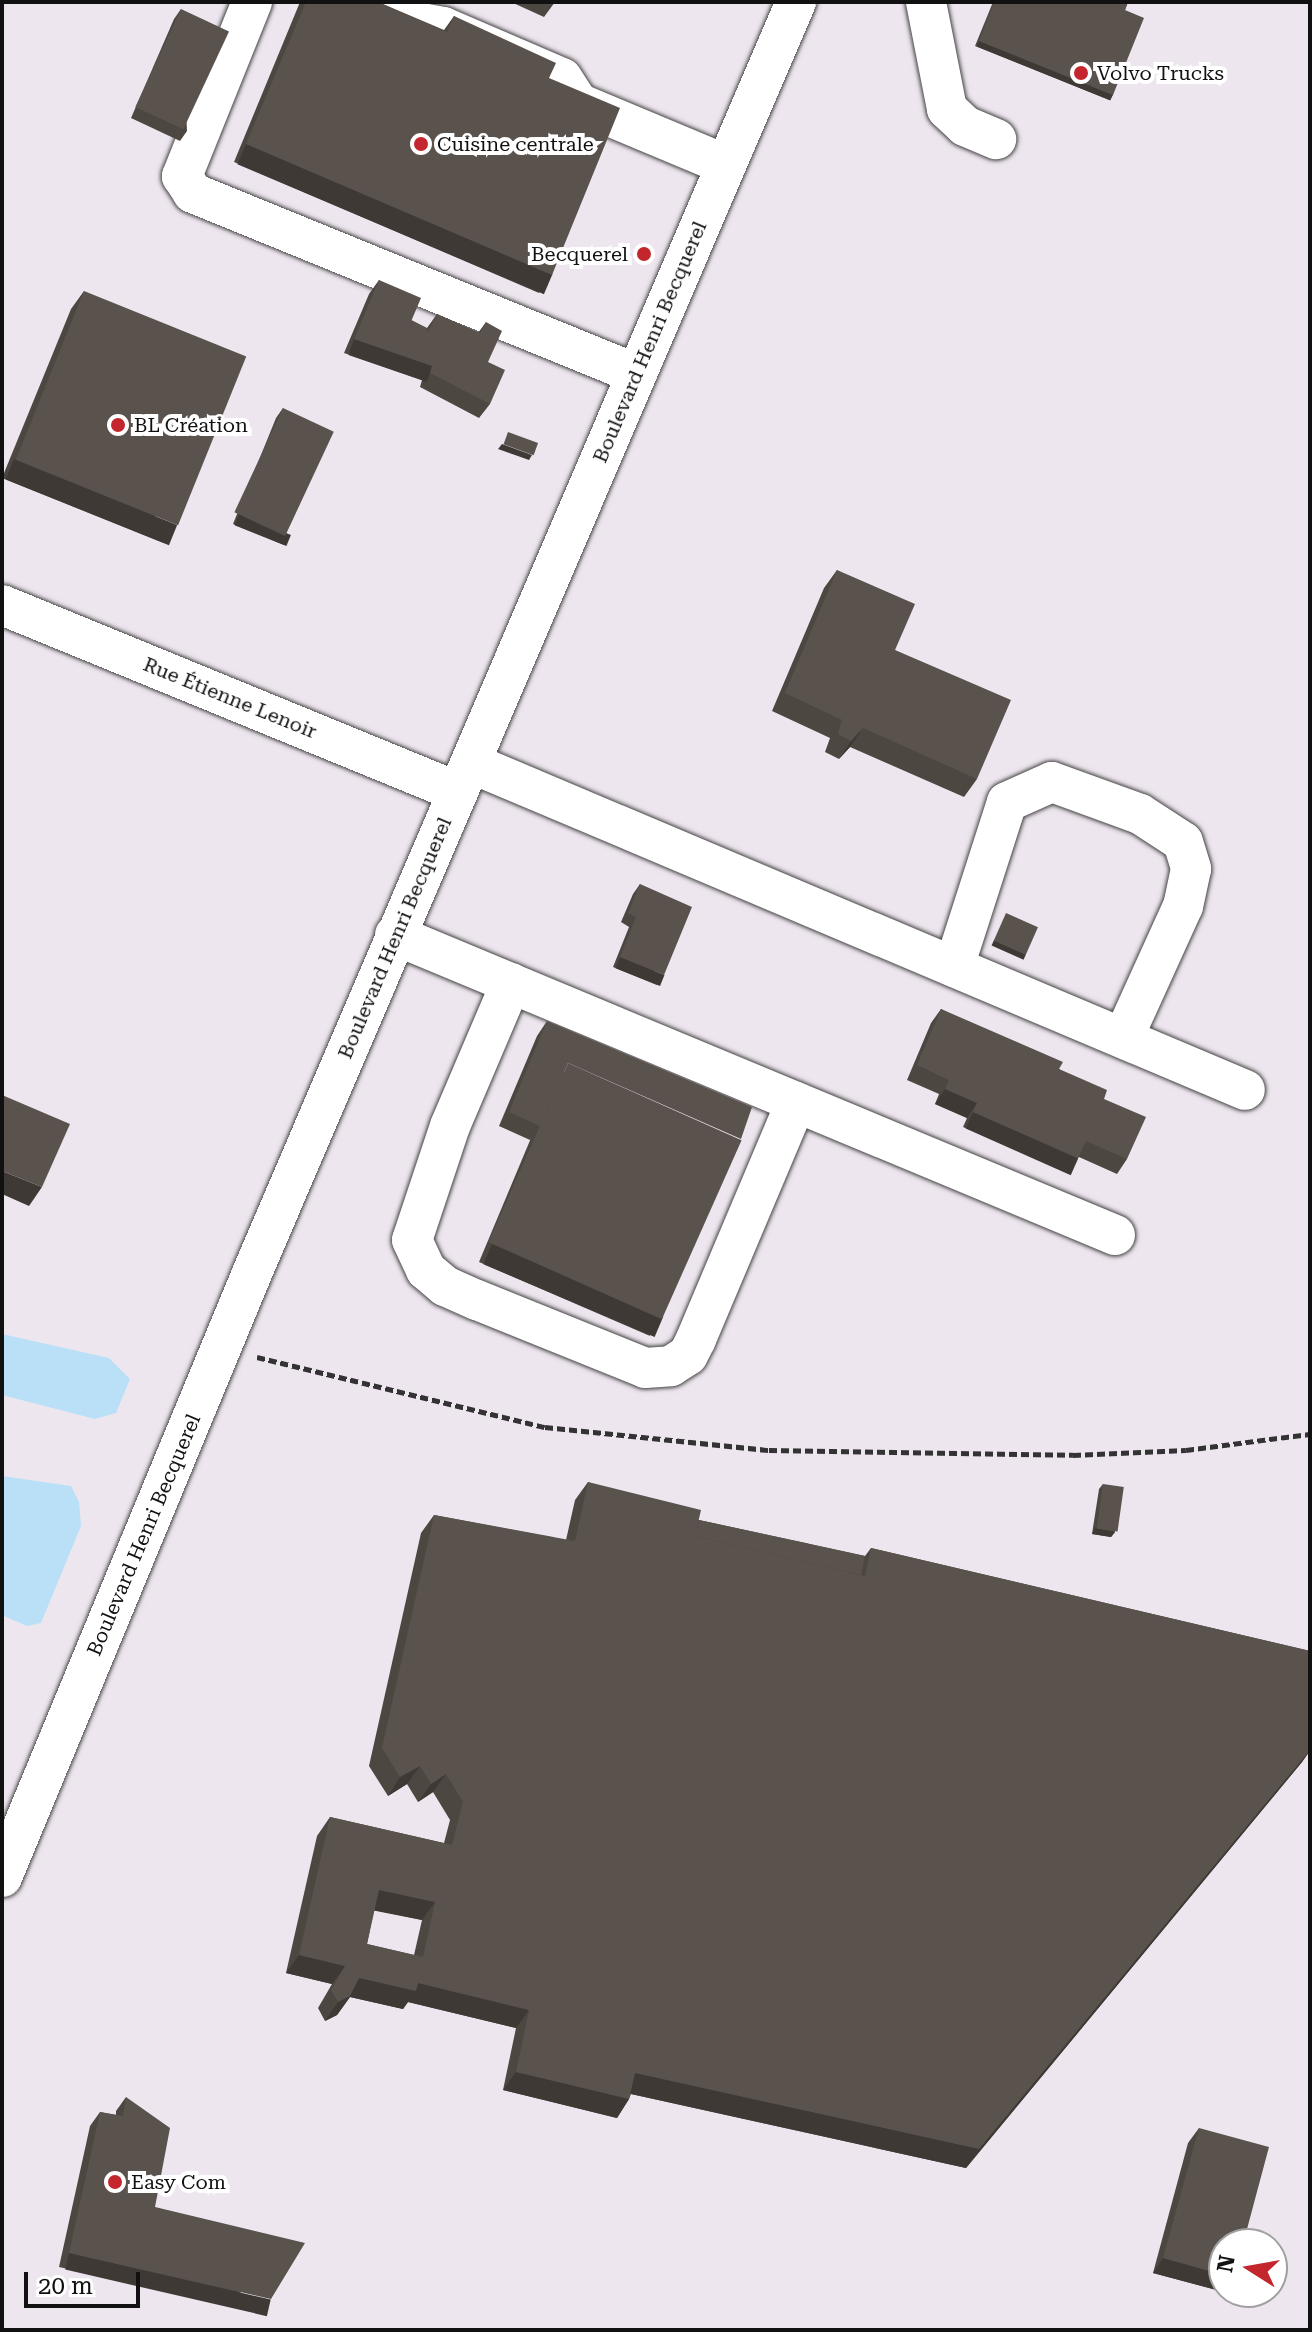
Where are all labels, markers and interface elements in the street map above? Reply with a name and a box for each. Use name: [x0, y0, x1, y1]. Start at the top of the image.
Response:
place label: Volvo Trucks: [1097, 61, 1224, 85]
marker: Volvo Trucks: [1072, 64, 1090, 82]
place label: Cuisine centrale: [437, 132, 594, 156]
marker: Cuisine centrale: [412, 135, 430, 153]
street label: Boulevard Henri Becquerel: [588, 218, 712, 466]
place label: Becquerel: [531, 242, 628, 266]
marker: Becquerel: [635, 245, 653, 263]
place label: BL Création: [134, 413, 248, 437]
marker: BL Création: [109, 416, 127, 434]
street label: Rue Étienne Lenoir: [140, 652, 320, 744]
street label: Boulevard Henri Becquerel: [333, 814, 457, 1062]
street label: Boulevard Henri Becquerel: [82, 1411, 206, 1659]
place label: Easy Com: [131, 2170, 226, 2194]
marker: Easy Com: [106, 2173, 124, 2191]
north arrow: [1208, 2228, 1288, 2308]
text: N: [1212, 2253, 1240, 2274]
scale bar: [28, 2256, 144, 2306]
text: 20 m: [38, 2272, 93, 2300]

